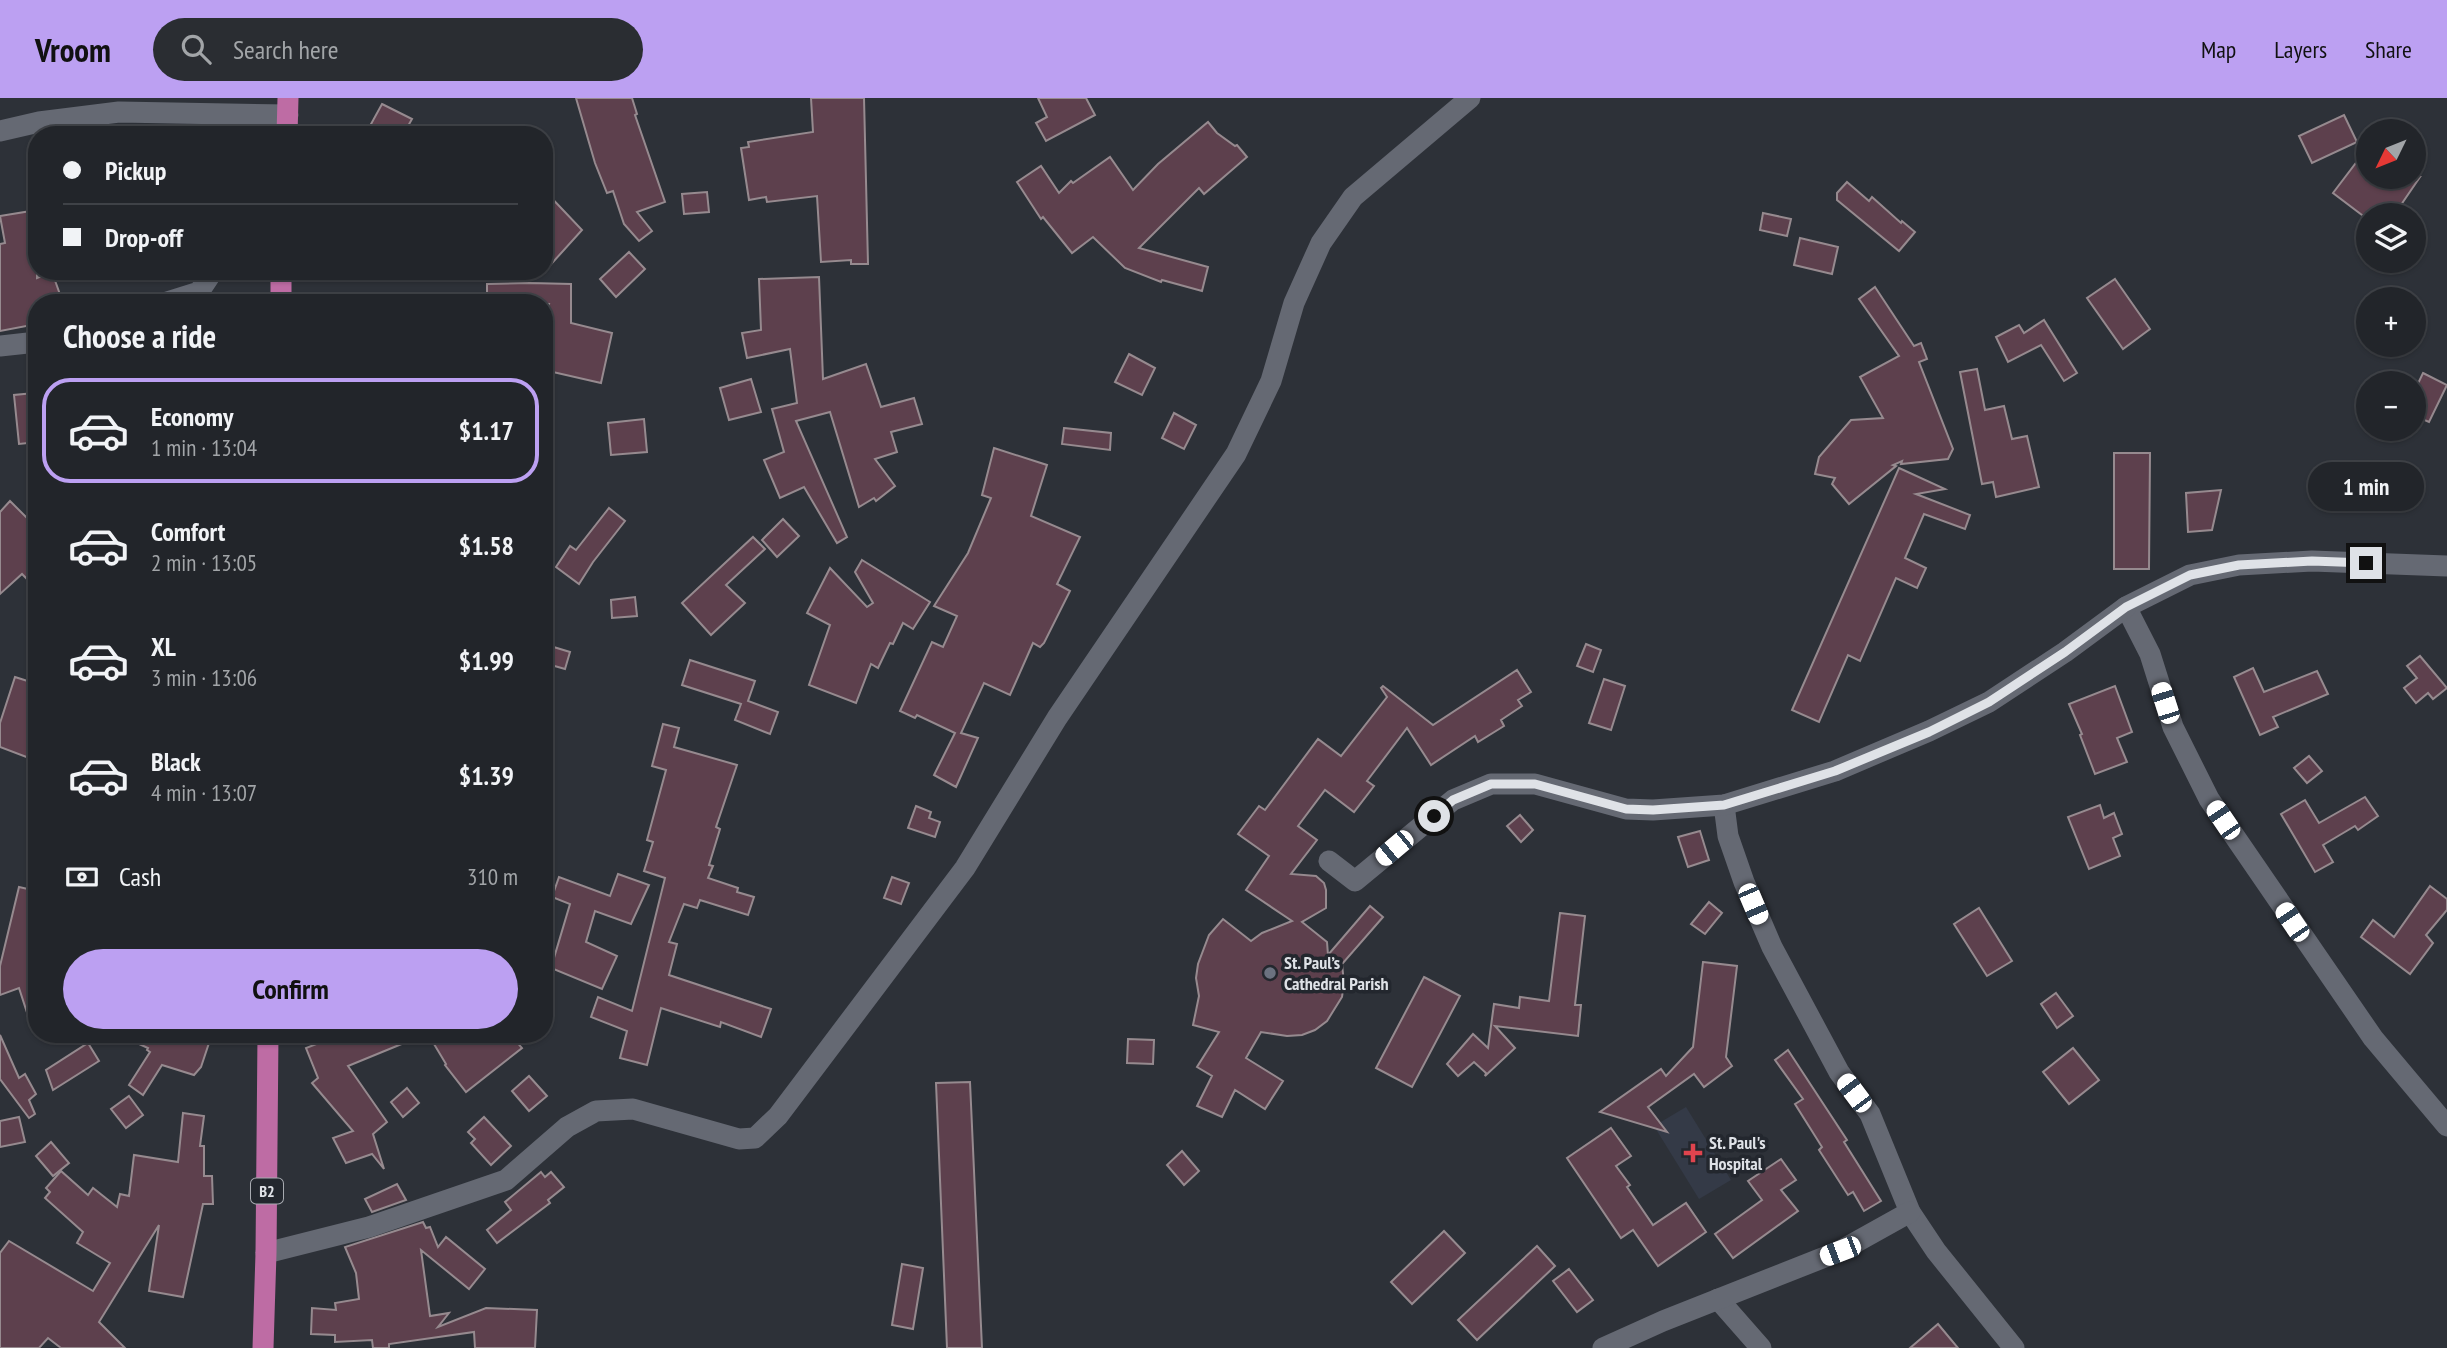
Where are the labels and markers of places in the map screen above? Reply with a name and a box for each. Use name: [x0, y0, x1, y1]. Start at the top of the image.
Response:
place label: St. Paul’s Cathedral Parish: [1284, 951, 1389, 995]
marker: St. Paul’s Cathedral Parish: [1262, 965, 1278, 981]
place label: St. Paul's Hospital: [1709, 1131, 1766, 1175]
marker: St. Paul's Hospital: [1683, 1143, 1703, 1163]

